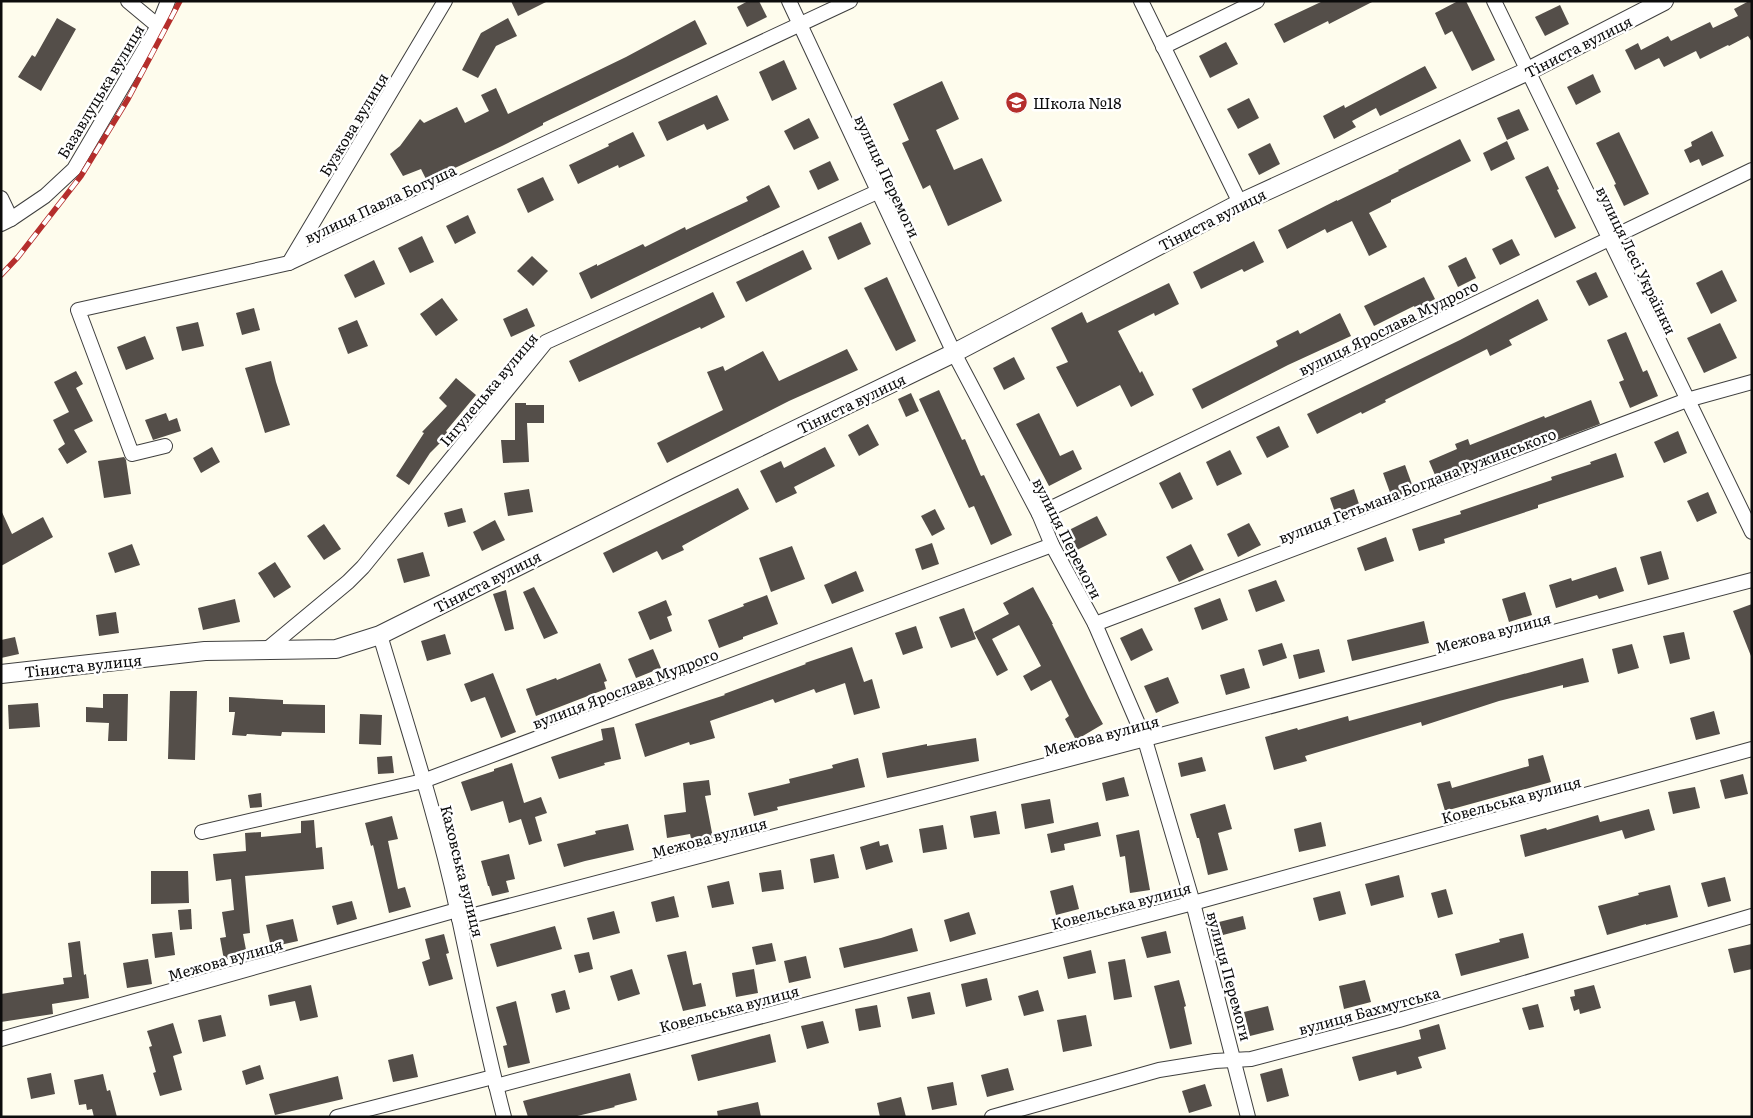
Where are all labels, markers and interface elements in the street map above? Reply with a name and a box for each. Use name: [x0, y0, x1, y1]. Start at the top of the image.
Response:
street label: Тіниста вулиця: [1520, 9, 1636, 83]
street label: Базавлуцька вулиця: [51, 20, 149, 162]
street label: Бузкова вулиця: [313, 68, 393, 180]
school or university icon: Школа №18: [1005, 90, 1029, 114]
place label: Школа №18: [1033, 91, 1121, 114]
street label: вулиця Перемоги: [849, 111, 927, 241]
street label: вулиця Павла Богуша: [300, 157, 460, 248]
street label: Тіниста вулиця: [1154, 182, 1270, 256]
street label: вулиця Лесі Українки: [1591, 182, 1683, 338]
street label: вулиця Ярослава Мудрого: [1294, 273, 1482, 381]
street label: Інгулецька вулиця: [433, 327, 543, 451]
street label: Тіниста вулиця: [793, 367, 909, 439]
street label: вулиця Гетьмана Богдана Ружинського: [1275, 421, 1560, 549]
street label: вулиця Перемоги: [1027, 473, 1109, 603]
street label: Тіниста вулиця: [429, 544, 545, 618]
street label: Межова вулиця: [1433, 606, 1553, 658]
street label: вулиця Ярослава Мудрого: [529, 642, 722, 734]
street label: Тіниста вулиця: [23, 647, 143, 683]
street label: Межова вулиця: [1041, 709, 1161, 761]
street label: Ковельська вулиця: [1438, 769, 1584, 829]
street label: Каховська вулиця: [435, 803, 491, 939]
street label: Межова вулиця: [649, 811, 769, 863]
street label: Ковельська вулиця: [1048, 875, 1194, 935]
street label: вулиця Перемоги: [1202, 909, 1258, 1043]
street label: Межова вулиця: [165, 932, 285, 986]
street label: Ковельська вулиця: [656, 978, 802, 1038]
street label: вулиця Бахмутська: [1296, 980, 1443, 1040]

